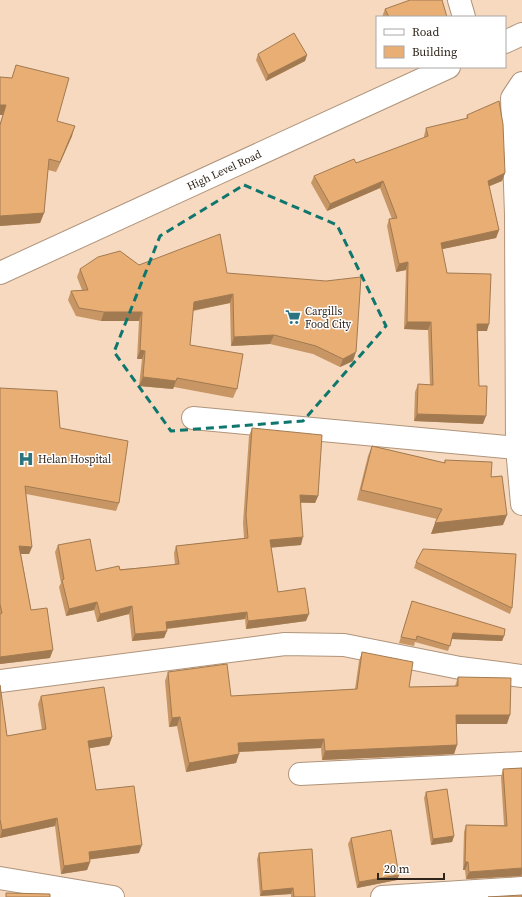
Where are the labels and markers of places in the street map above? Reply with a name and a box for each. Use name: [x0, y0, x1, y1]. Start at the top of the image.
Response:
place label: Cargills Food City: [305, 304, 352, 332]
supermarket icon: Cargills Food City: [284, 308, 302, 326]
hospital icon: Helan Hospital: [17, 450, 35, 468]
place label: Helan Hospital: [38, 452, 111, 467]

